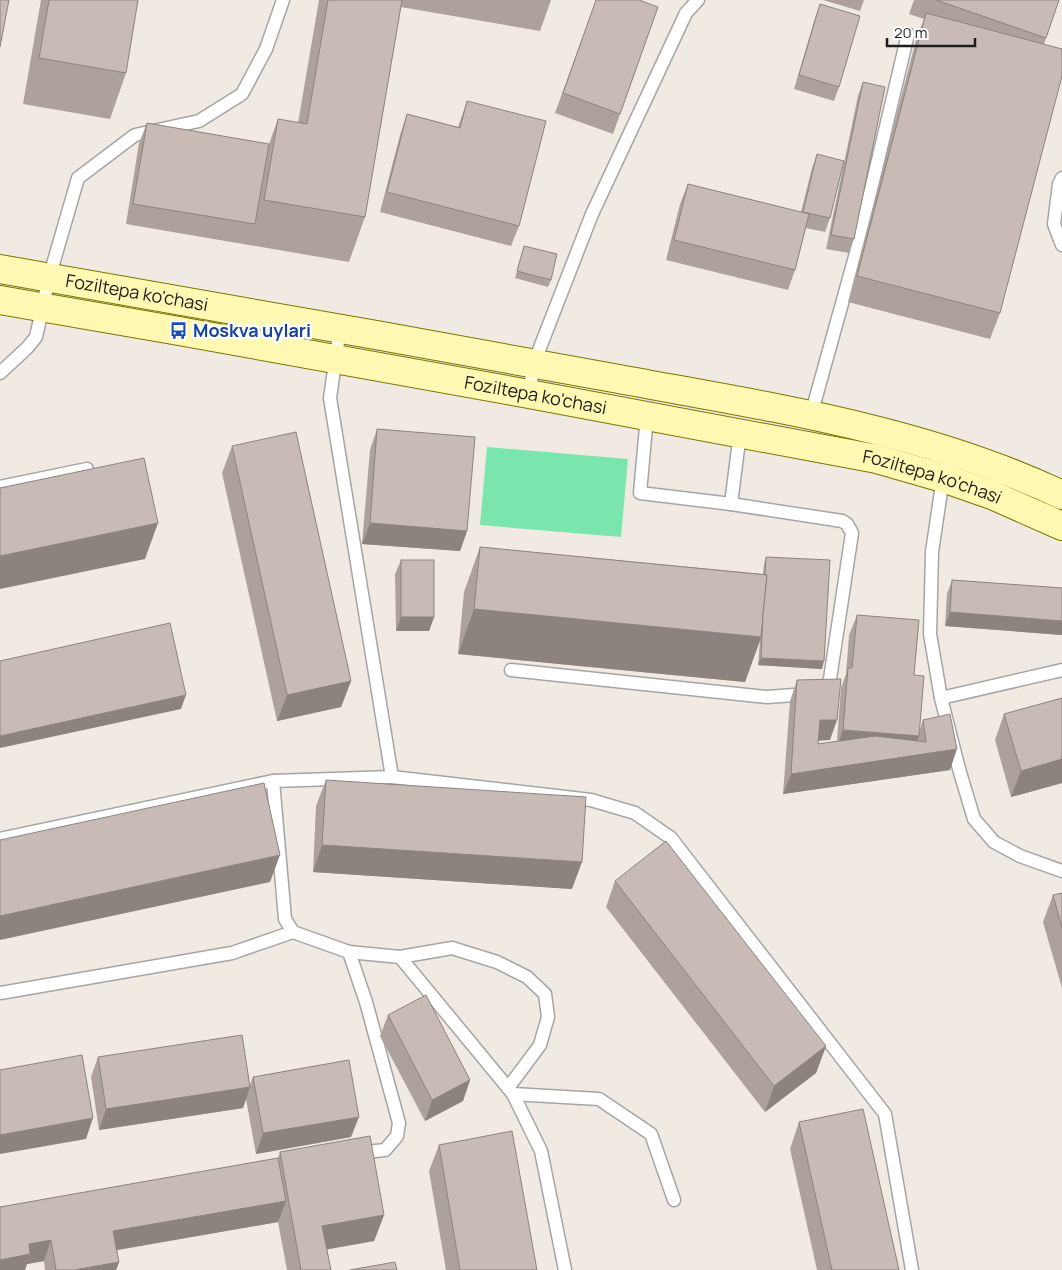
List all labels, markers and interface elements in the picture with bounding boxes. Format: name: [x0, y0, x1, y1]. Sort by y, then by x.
scale bar: [887, 15, 974, 47]
text: 20 m: [894, 22, 927, 43]
street label: Foziltepa ko'chasi: [64, 268, 210, 316]
place label: Moskva uylari: [193, 318, 311, 342]
bus stop icon: Moskva uylari: [169, 321, 189, 341]
street label: Foziltepa ko'chasi: [463, 370, 609, 419]
street label: Foziltepa ko'chasi: [861, 444, 1006, 509]

